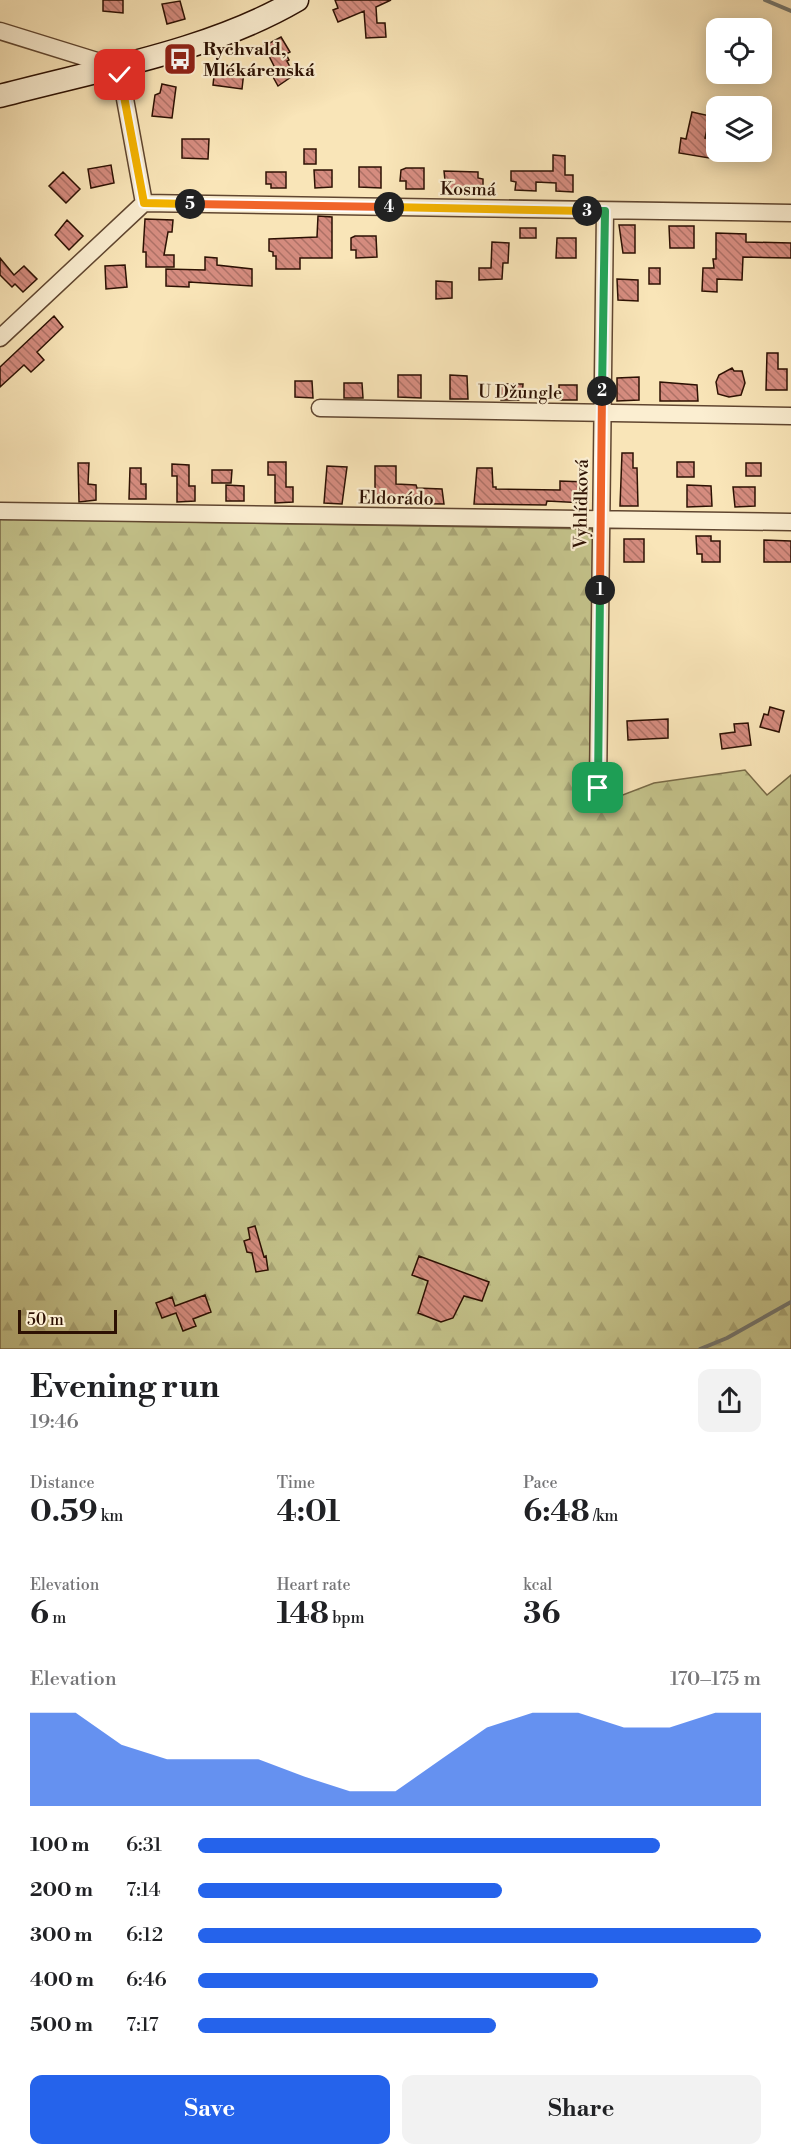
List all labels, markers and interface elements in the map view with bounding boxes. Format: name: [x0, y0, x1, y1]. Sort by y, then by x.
map controls: [706, 18, 772, 162]
button: locate: [706, 18, 772, 84]
place label: Rychvald, Mlékárenská: [203, 38, 315, 82]
bus stop icon: Rychvald, Mlékárenská: [162, 41, 198, 77]
pin: [94, 49, 145, 100]
icon: check: [103, 58, 136, 91]
button: layers: [706, 96, 772, 162]
street label: Kosmá: [440, 178, 497, 202]
pin: 5: [175, 189, 205, 219]
pin: 4: [374, 192, 404, 222]
text: 5: [185, 194, 195, 214]
pin: 3: [572, 196, 602, 226]
text: 4: [384, 197, 394, 217]
text: 3: [582, 201, 592, 221]
pin: 2: [587, 376, 617, 406]
street label: U Džungle: [478, 380, 562, 405]
text: 2: [597, 381, 607, 401]
street label: Vyhlídková: [569, 458, 594, 550]
street label: Eldorádo: [358, 486, 434, 511]
pin: 1: [585, 575, 615, 605]
text: 1: [596, 580, 604, 600]
pin: [572, 762, 623, 813]
icon: arrive: [581, 771, 614, 804]
scale bar: [18, 1307, 117, 1334]
text: 50 m: [27, 1310, 64, 1330]
text: Evening run: [30, 1367, 219, 1408]
button: share: [698, 1369, 761, 1432]
text: 19:46: [30, 1410, 79, 1435]
text: Distance: [30, 1473, 95, 1493]
text: Time: [277, 1473, 315, 1493]
text: Pace: [523, 1473, 558, 1493]
text: 0.59: [30, 1493, 98, 1531]
text: 4:01: [277, 1493, 340, 1531]
text: 6:48: [523, 1493, 590, 1531]
text: km: [98, 1506, 123, 1526]
text: /km: [590, 1506, 618, 1526]
text: Elevation: [30, 1575, 99, 1595]
text: Heart rate: [277, 1575, 351, 1595]
text: kcal: [523, 1575, 552, 1595]
text: 6: [30, 1595, 49, 1633]
text: 148: [277, 1595, 329, 1633]
text: 36: [523, 1595, 560, 1633]
text: m: [49, 1608, 66, 1628]
text: bpm: [329, 1608, 365, 1628]
text: Elevation: [30, 1667, 117, 1692]
text: 170–175 m: [670, 1667, 761, 1692]
text: 100 m: [30, 1833, 89, 1858]
text: 6:31: [126, 1833, 162, 1858]
text: 200 m: [30, 1878, 93, 1903]
text: 7:14: [126, 1878, 161, 1903]
text: 300 m: [30, 1923, 93, 1948]
text: 6:12: [126, 1923, 163, 1948]
text: 400 m: [30, 1968, 94, 1993]
text: 6:46: [126, 1968, 167, 1993]
text: 500 m: [30, 2013, 93, 2038]
text: 7:17: [126, 2013, 159, 2038]
button: Save: [30, 2075, 390, 2144]
button: Share: [402, 2075, 761, 2144]

